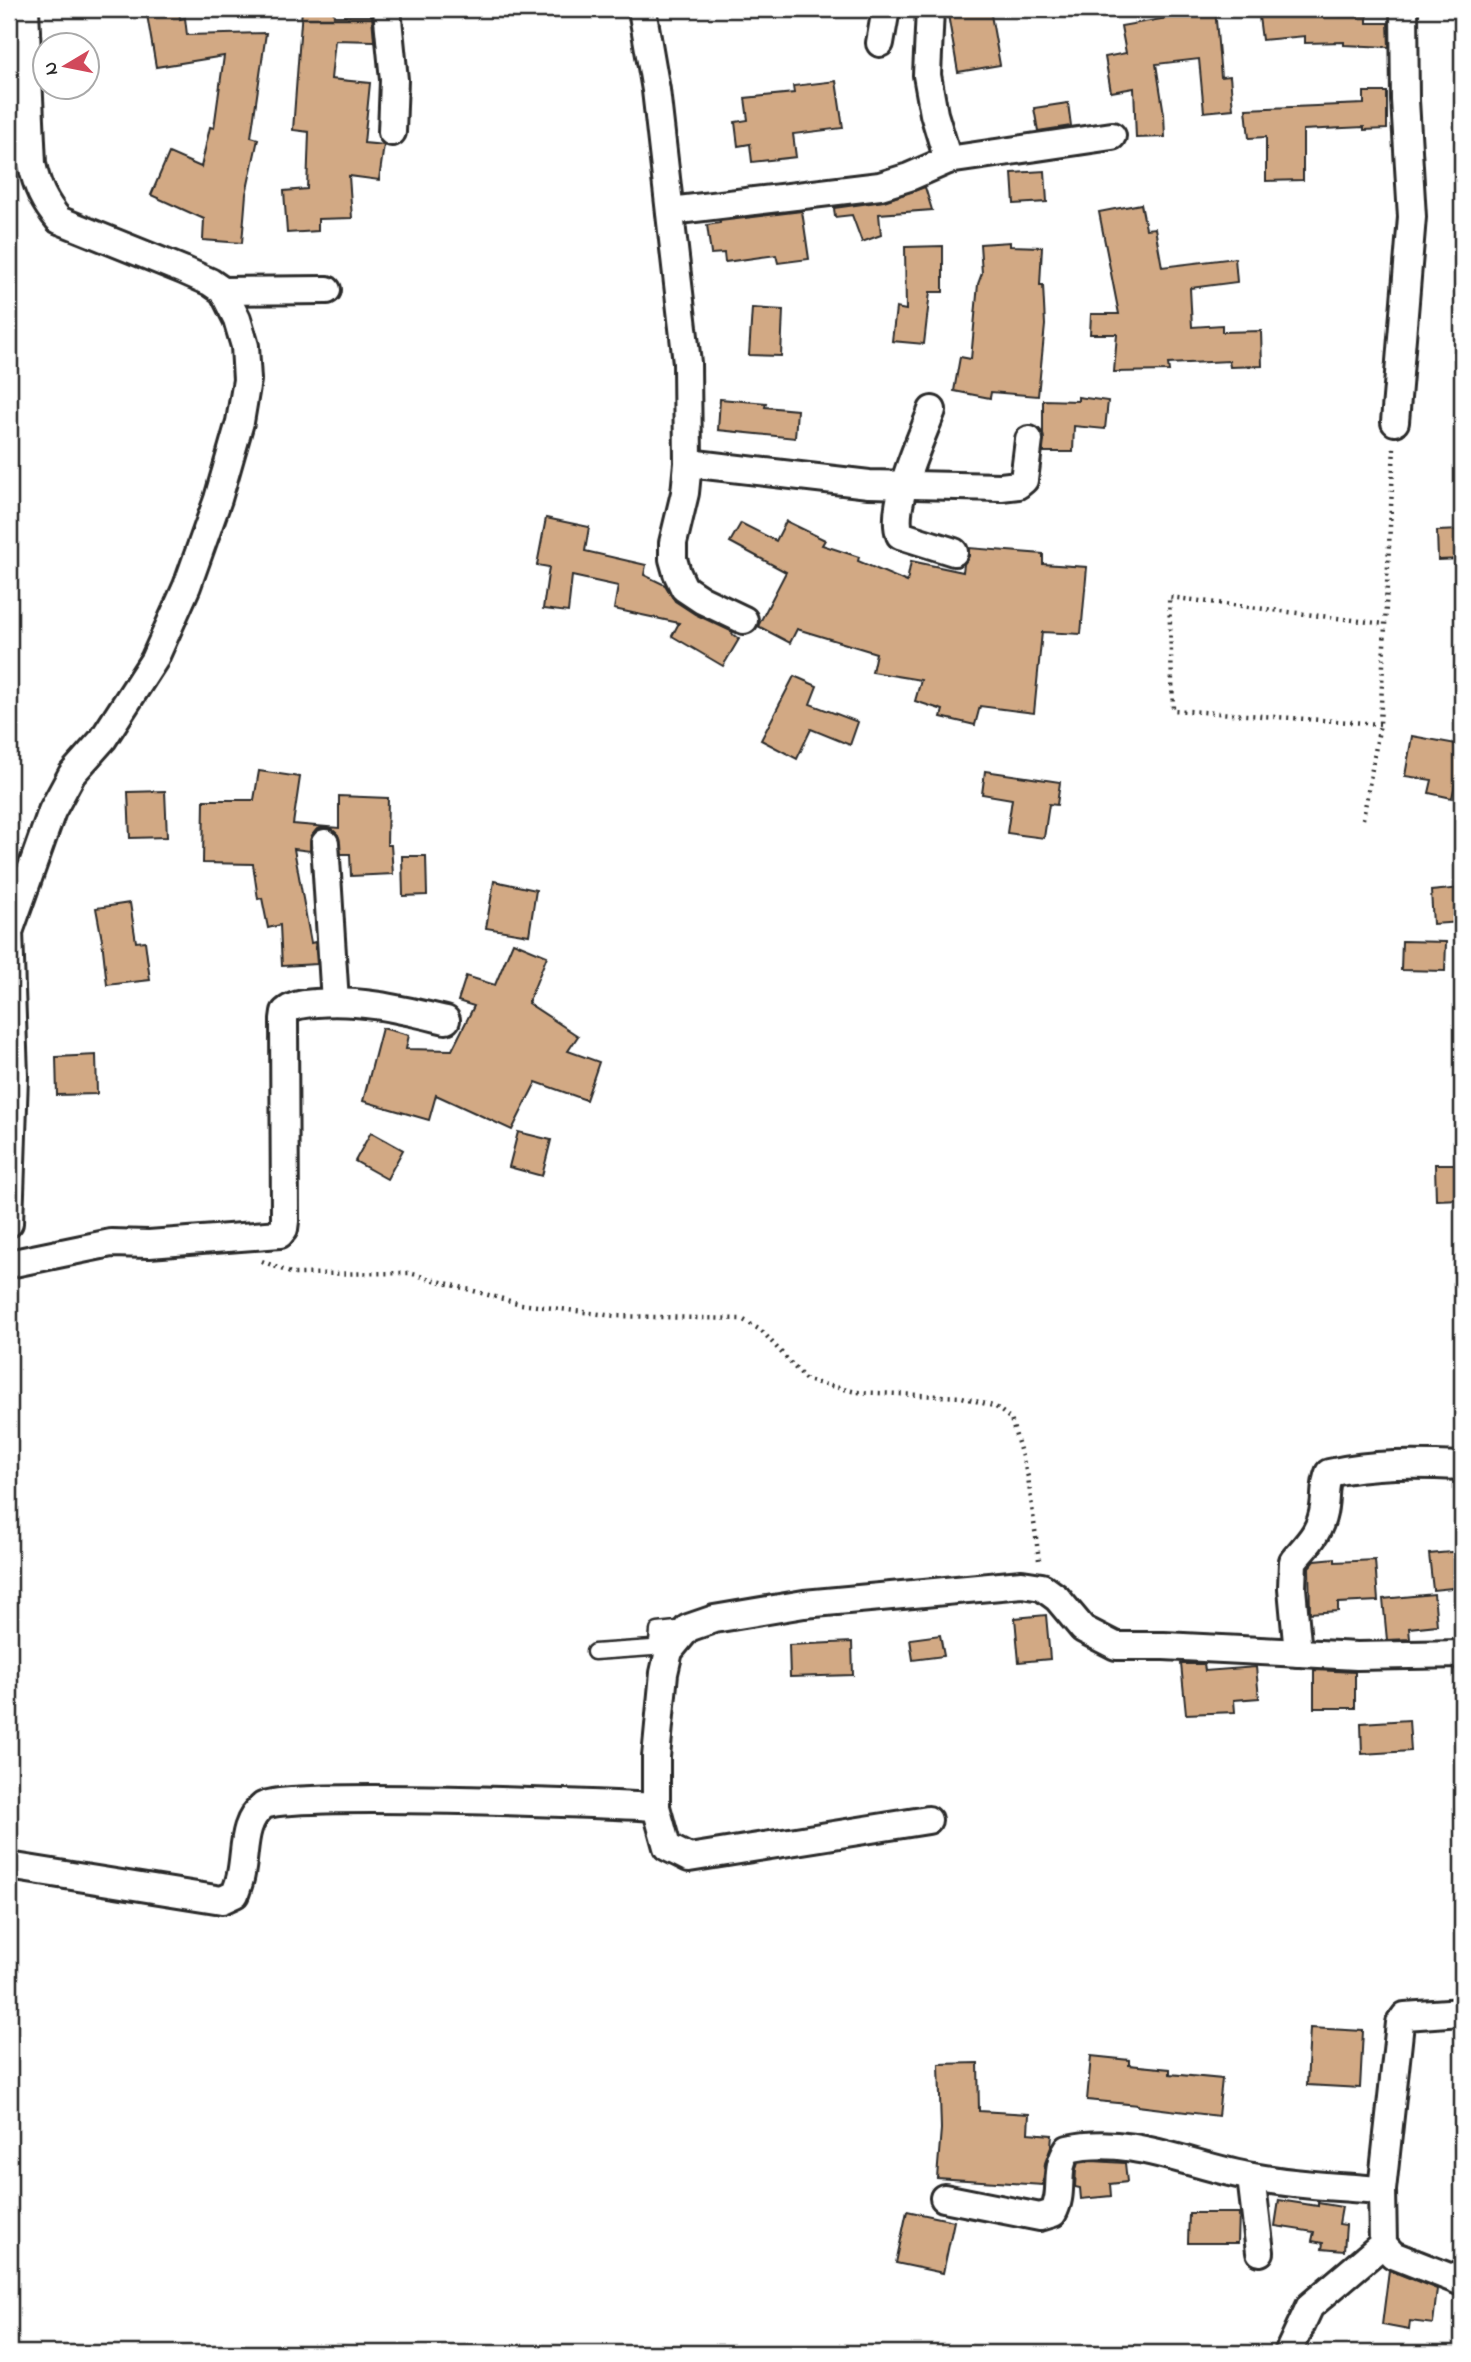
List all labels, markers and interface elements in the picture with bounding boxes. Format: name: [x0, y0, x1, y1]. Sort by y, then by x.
north arrow: [32, 32, 102, 102]
text: N: [37, 60, 66, 77]

